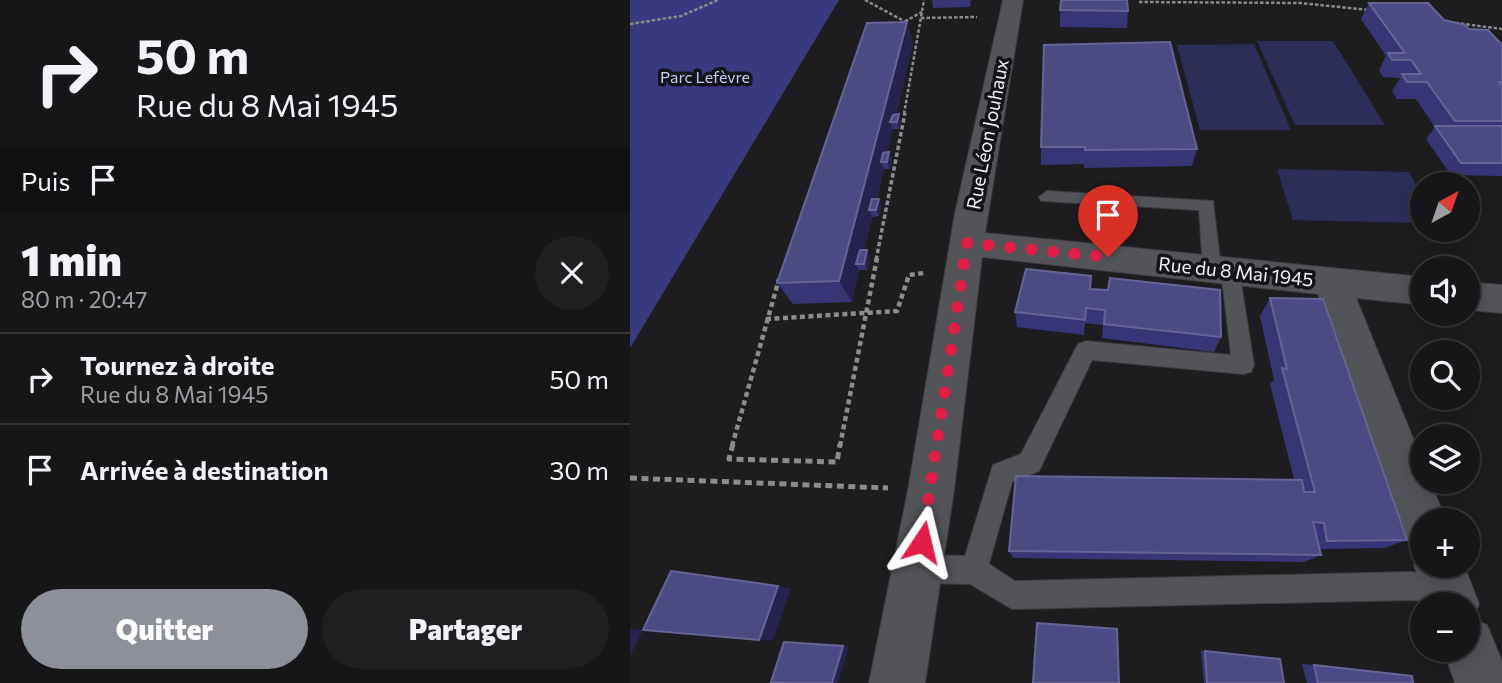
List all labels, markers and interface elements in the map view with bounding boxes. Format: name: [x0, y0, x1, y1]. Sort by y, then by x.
text: 50 m: [136, 24, 249, 84]
icon: right: [21, 28, 112, 119]
street label: Rue Léon Jouhaux: [961, 57, 1013, 211]
park label: Parc Lefèvre: [660, 67, 750, 86]
text: Rue du 8 Mai 1945: [136, 84, 398, 124]
icon: arrive: [84, 161, 122, 199]
text: Puis: [21, 165, 70, 196]
north arrow: [1410, 172, 1480, 242]
map controls: [1410, 172, 1480, 662]
pin: [1078, 185, 1138, 257]
icon: arrive: [1089, 196, 1127, 234]
text: 1 min: [21, 233, 122, 285]
button: close: [535, 236, 609, 310]
street label: Rue du 8 Mai 1945: [1157, 251, 1315, 291]
button: sound: [1410, 256, 1480, 326]
text: 80 m · 20:47: [21, 285, 147, 313]
button: search: [1410, 340, 1480, 410]
text: Tournez à droite: [80, 349, 275, 380]
icon: right: [21, 360, 59, 398]
text: 50 m: [549, 363, 609, 394]
text: Rue du 8 Mai 1945: [80, 380, 269, 408]
button: layers: [1410, 424, 1480, 494]
icon: arrive: [21, 451, 59, 489]
text: Arrivée à destination: [80, 454, 328, 485]
text: 30 m: [550, 454, 609, 485]
position arrow: [885, 505, 959, 579]
button: +: [1410, 508, 1480, 578]
button: Quitter: [21, 589, 308, 669]
button: Partager: [322, 589, 609, 669]
button: −: [1410, 592, 1480, 662]

